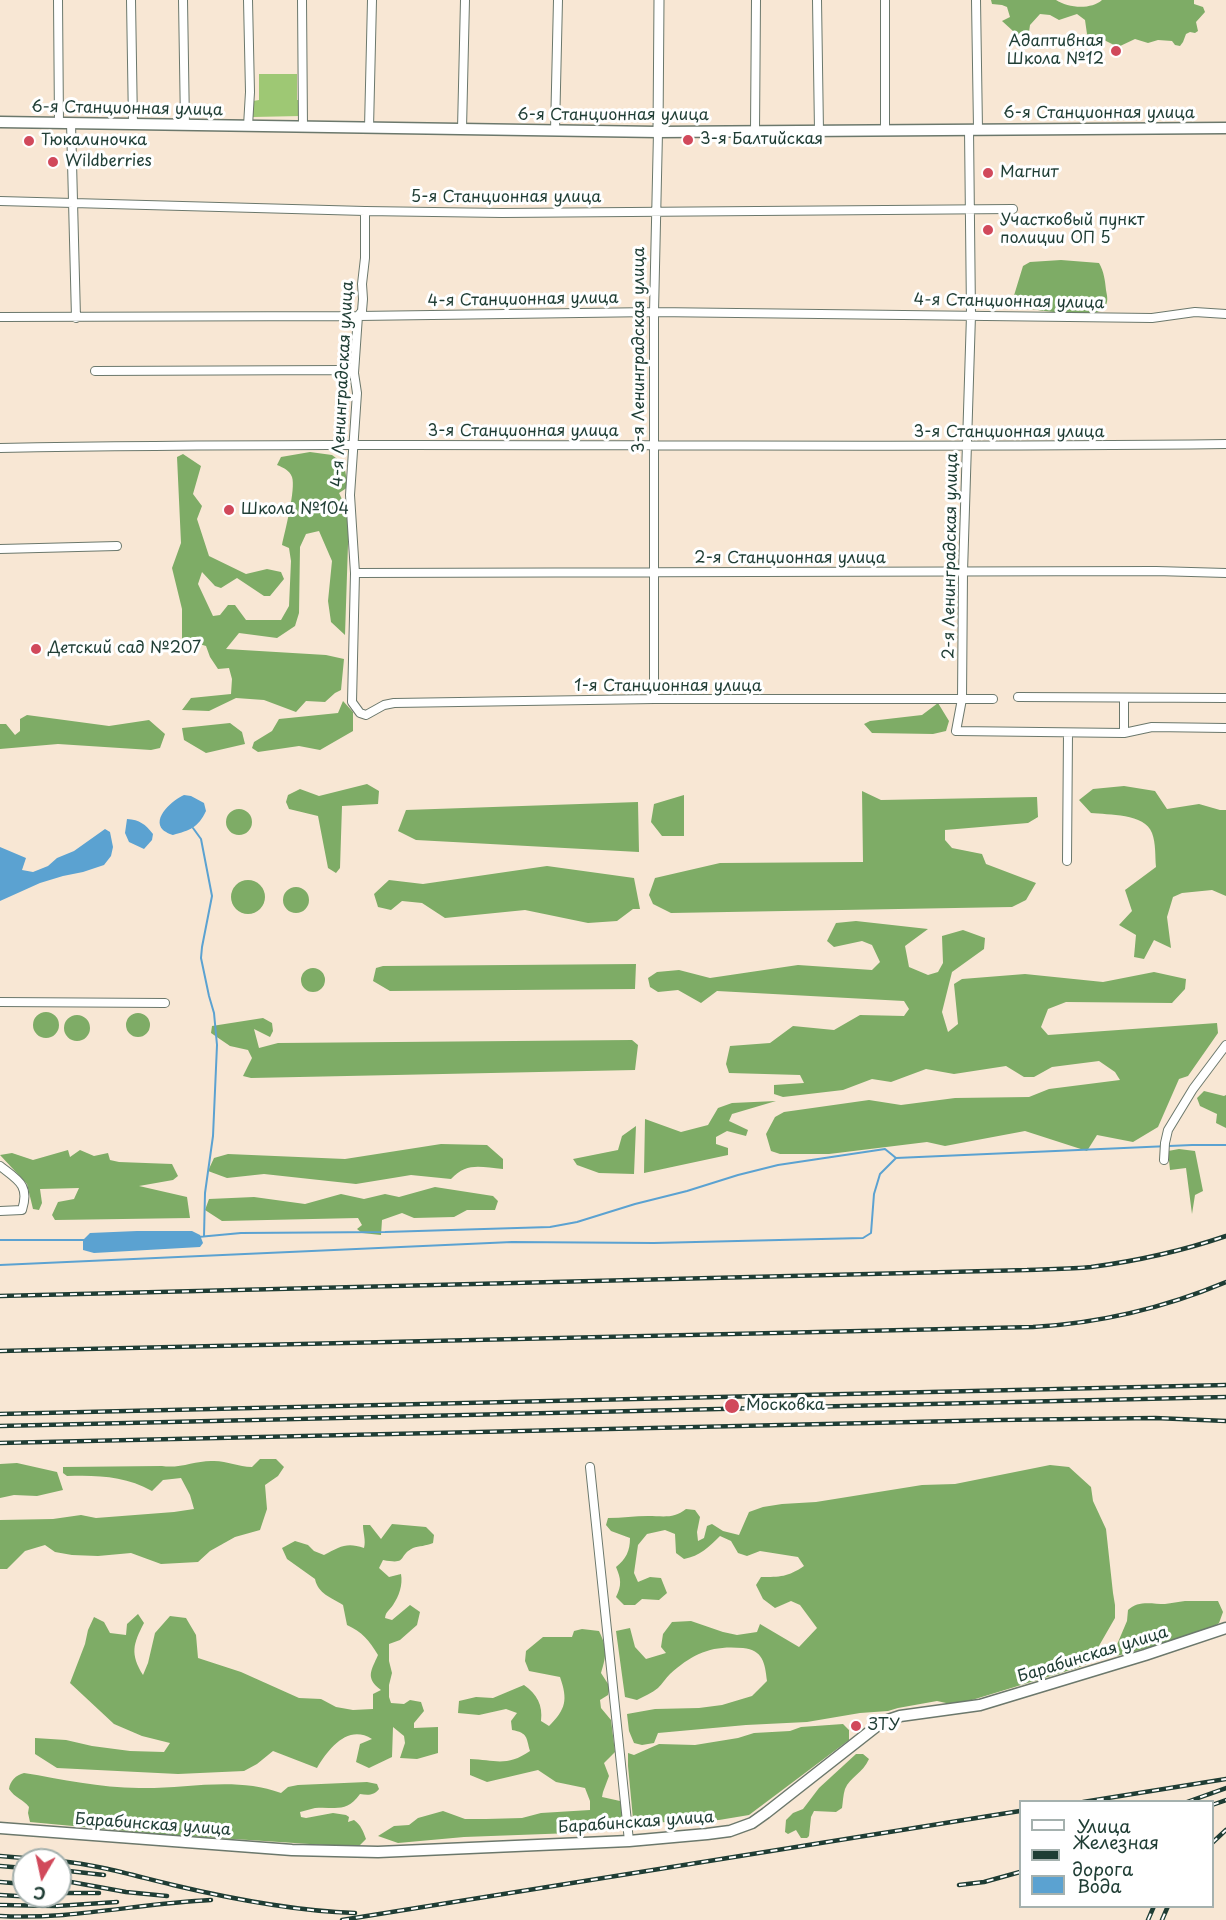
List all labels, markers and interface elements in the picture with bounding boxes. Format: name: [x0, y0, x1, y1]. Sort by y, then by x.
place label: Адаптивная Школа №12: [1007, 32, 1104, 70]
marker: Адаптивная Школа №12: [1109, 44, 1123, 58]
street label: 6-я Станционная улица: [31, 98, 223, 120]
street label: 6-я Станционная улица: [1003, 104, 1195, 124]
street label: 6-я Станционная улица: [517, 106, 709, 126]
place label: 3-я Балтийская: [700, 130, 823, 150]
place label: Тюкалиночка: [41, 131, 147, 151]
marker: 3-я Балтийская: [681, 133, 695, 147]
marker: Тюкалиночка: [22, 134, 36, 148]
place label: Wildberries: [65, 152, 152, 172]
marker: Wildberries: [46, 155, 60, 169]
place label: Магнит: [1000, 163, 1059, 183]
marker: Магнит: [981, 166, 995, 180]
street label: 5-я Станционная улица: [411, 188, 601, 208]
place label: Участковый пункт полиции ОП 5: [1000, 211, 1145, 249]
marker: Участковый пункт полиции ОП 5: [981, 223, 995, 237]
street label: 3-я Ленинградская улица: [630, 247, 650, 453]
street label: 4-я Ленинградская улица: [328, 281, 358, 487]
street label: 4-я Станционная улица: [427, 289, 619, 311]
street label: 4-я Станционная улица: [913, 291, 1105, 313]
street label: 3-я Станционная улица: [428, 422, 618, 442]
street label: 3-я Станционная улица: [914, 423, 1104, 443]
street label: 2-я Ленинградская улица: [940, 452, 962, 660]
place label: Школа №104: [241, 500, 349, 520]
marker: Школа №104: [222, 503, 236, 517]
street label: 2-я Станционная улица: [694, 549, 886, 569]
place label: Детский сад №207: [48, 639, 201, 659]
marker: Детский сад №207: [29, 642, 43, 656]
street label: 1-я Станционная улица: [574, 677, 762, 697]
place label: Московка: [746, 1396, 825, 1416]
marker: Московка: [723, 1397, 741, 1415]
street label: Барабинская улица: [1015, 1623, 1171, 1687]
place label: ЗТУ: [868, 1716, 900, 1736]
marker: ЗТУ: [849, 1719, 863, 1733]
legend: [1019, 1800, 1214, 1908]
street label: Барабинская улица: [557, 1808, 715, 1838]
street label: Барабинская улица: [74, 1810, 232, 1840]
text: Улица: [1077, 1812, 1131, 1839]
text: Железная дорога: [1072, 1828, 1159, 1882]
north arrow: [12, 1848, 72, 1908]
text: Вода: [1077, 1872, 1122, 1899]
text: С: [32, 1881, 47, 1907]

